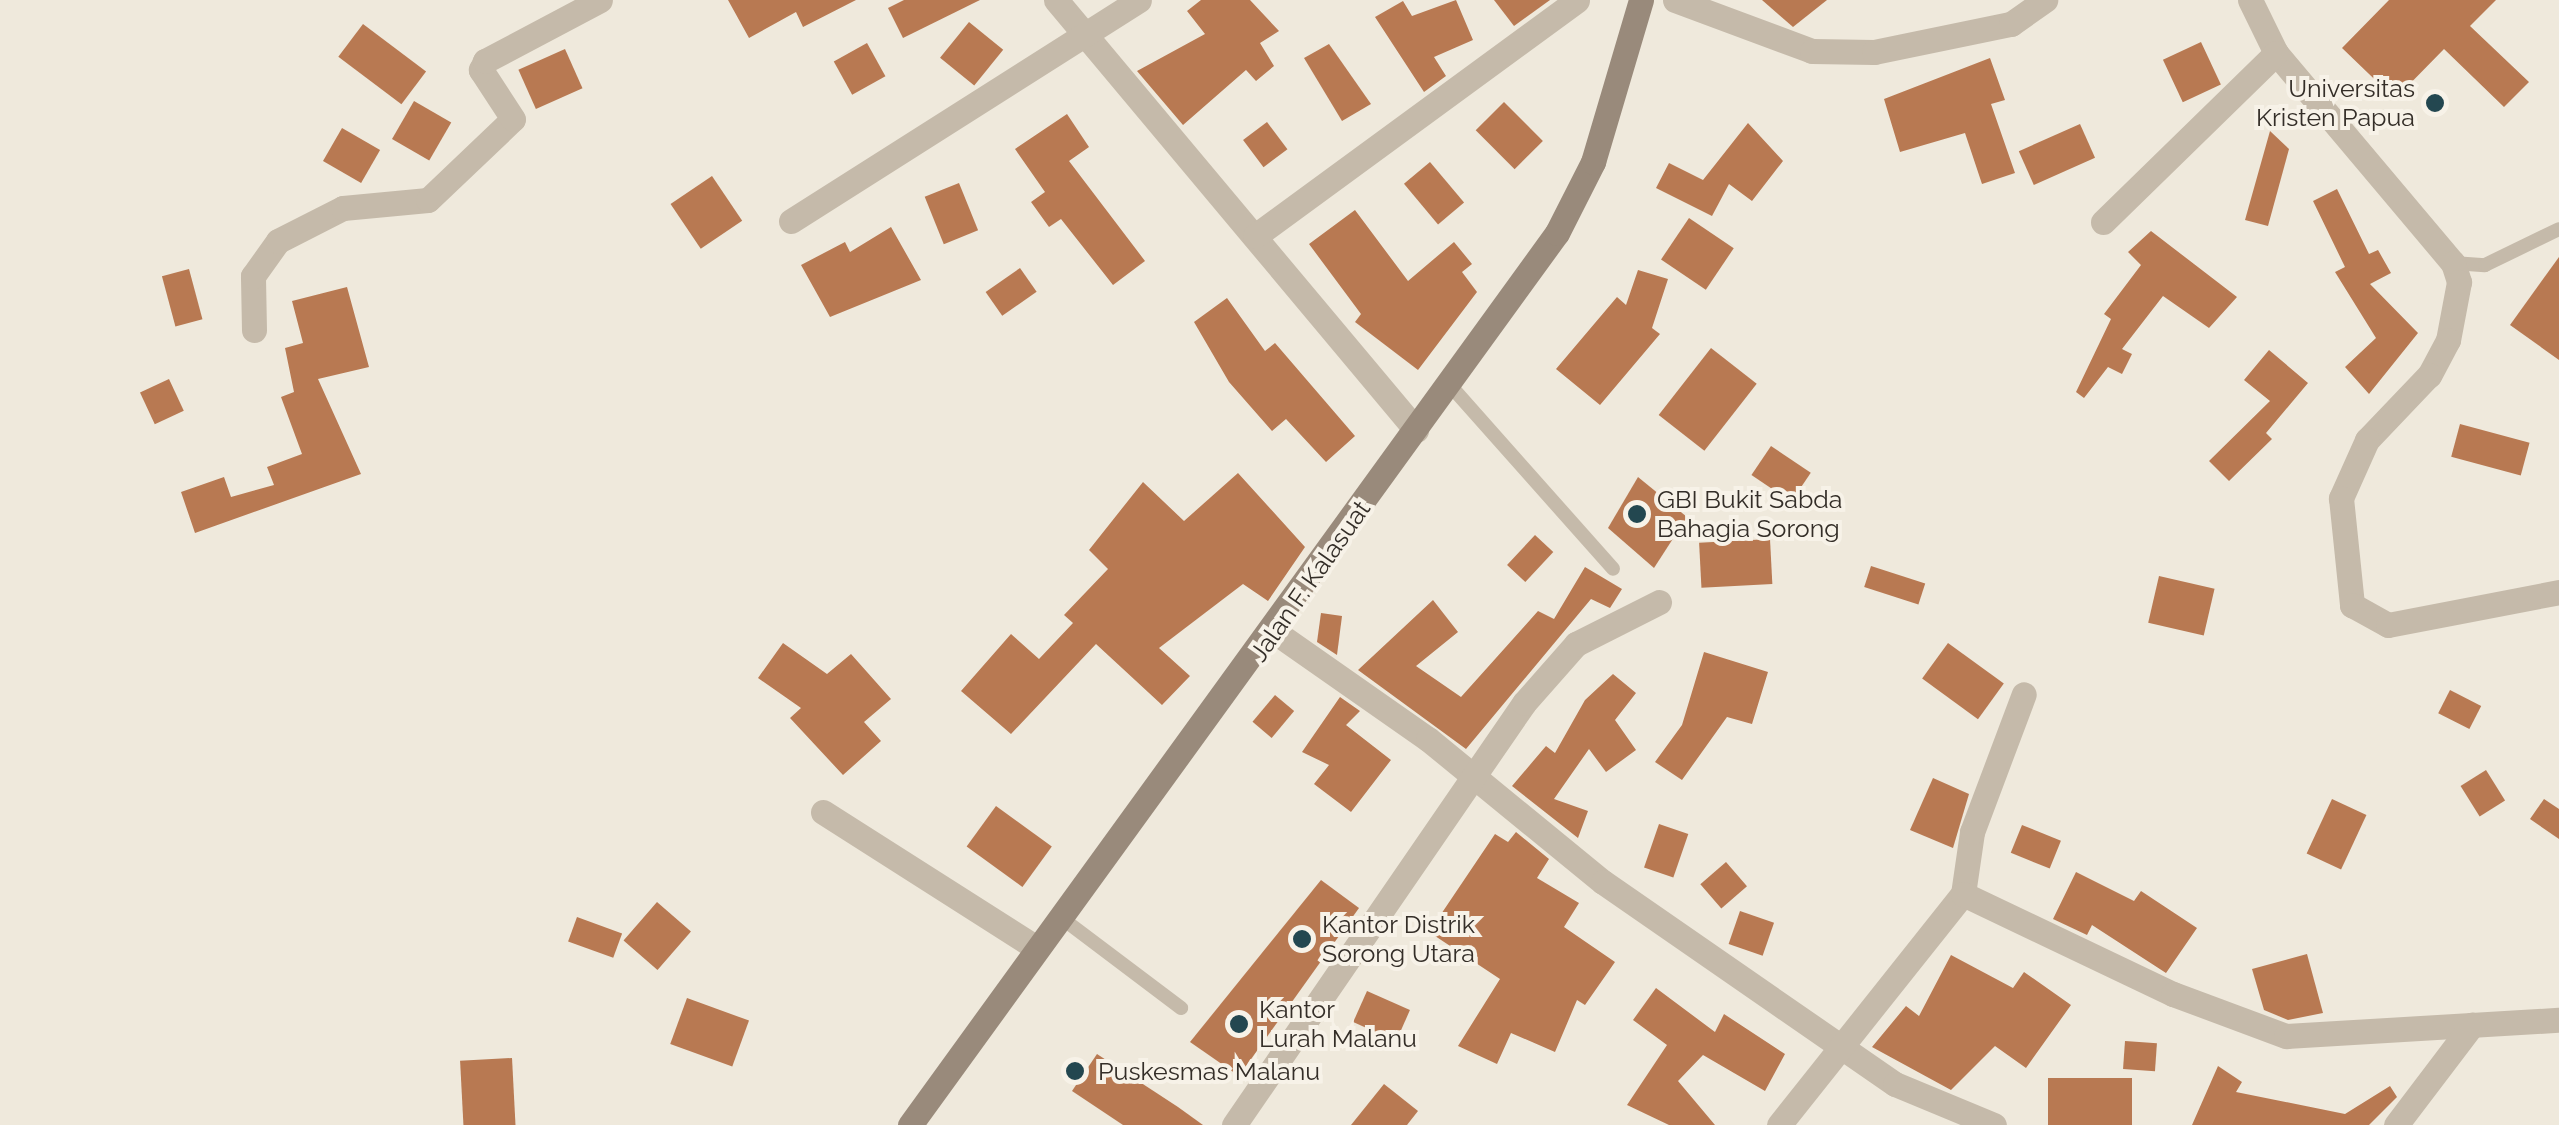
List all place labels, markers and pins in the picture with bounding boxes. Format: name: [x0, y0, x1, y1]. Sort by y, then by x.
place label: Universitas Kristen Papua: [2256, 74, 2415, 133]
marker: Universitas Kristen Papua: [2424, 92, 2446, 114]
place label: GBI Bukit Sabda Bahagia Sorong: [1657, 485, 1842, 544]
marker: GBI Bukit Sabda Bahagia Sorong: [1626, 503, 1648, 525]
place label: Kantor Distrik Sorong Utara: [1322, 910, 1476, 969]
marker: Kantor Distrik Sorong Utara: [1291, 928, 1313, 950]
place label: Kantor Lurah Malanu: [1259, 995, 1417, 1054]
marker: Kantor Lurah Malanu: [1228, 1013, 1250, 1035]
place label: Puskesmas Malanu: [1098, 1056, 1320, 1086]
marker: Puskesmas Malanu: [1062, 1058, 1088, 1084]

